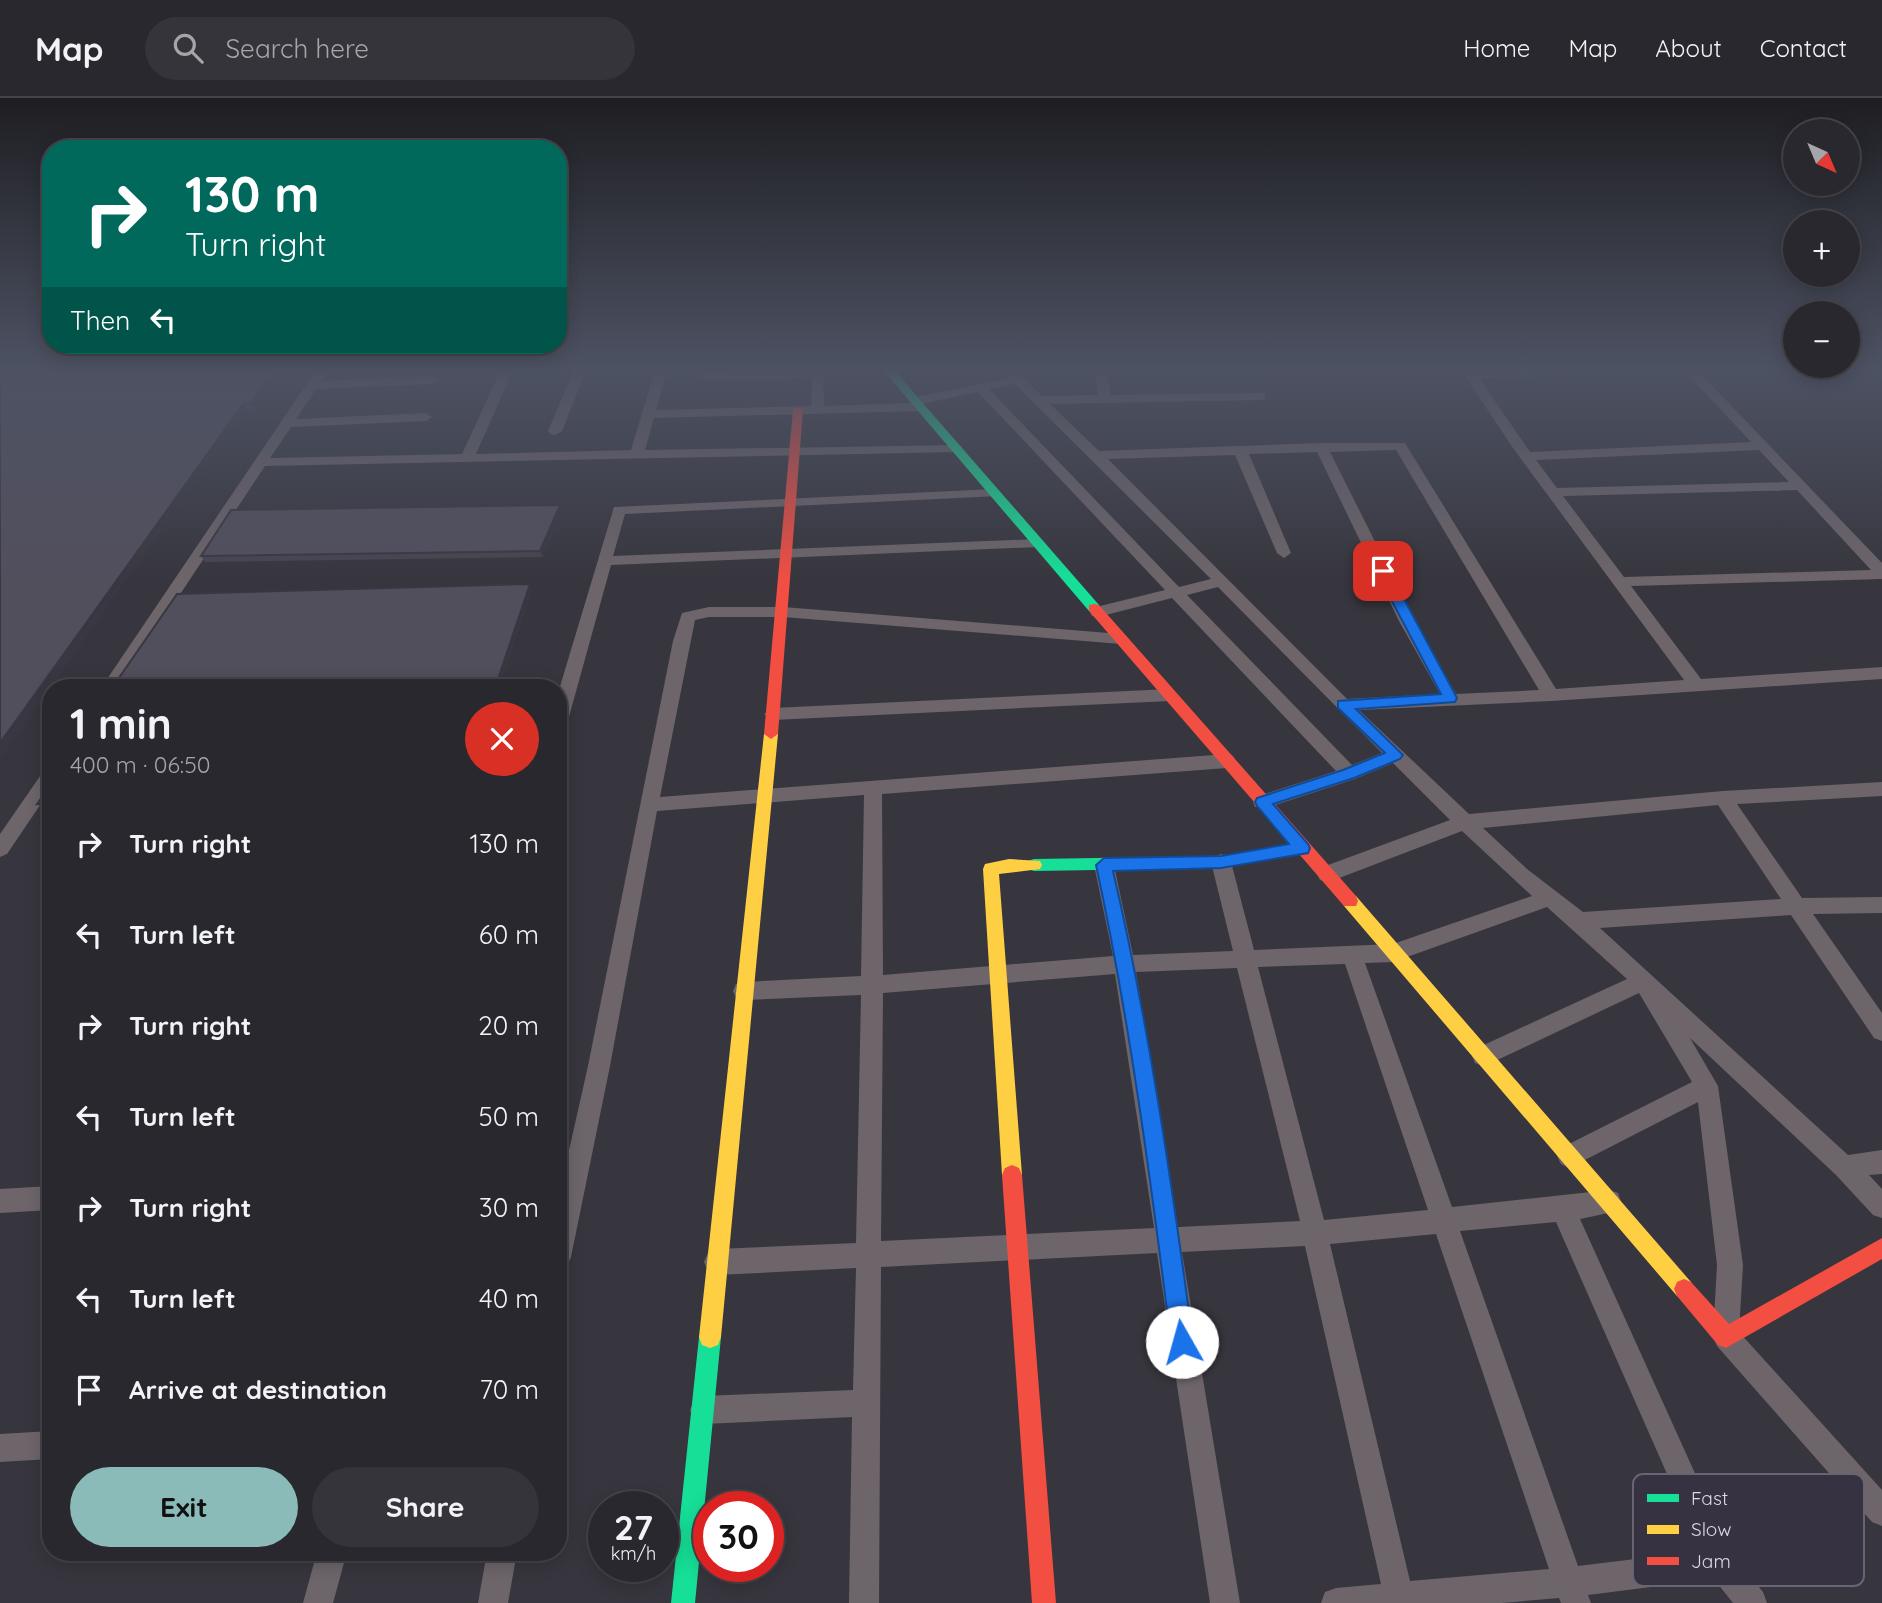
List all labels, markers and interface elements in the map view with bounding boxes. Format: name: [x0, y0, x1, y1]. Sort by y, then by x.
search box: [145, 17, 635, 80]
text: Map: [35, 28, 103, 69]
icon: search: [169, 29, 207, 67]
text: Search here: [225, 32, 369, 65]
text: Home: [1463, 33, 1530, 63]
text: Map: [1568, 33, 1617, 63]
text: About: [1655, 33, 1722, 63]
text: Contact: [1760, 33, 1847, 63]
north arrow: [1783, 119, 1860, 196]
map controls: [1783, 119, 1860, 378]
text: 130 m: [185, 163, 319, 224]
icon: right: [70, 168, 161, 259]
button: +: [1783, 210, 1860, 287]
text: Turn right: [185, 224, 326, 264]
icon: left: [144, 301, 182, 339]
button: −: [1783, 301, 1860, 378]
text: Then: [70, 304, 130, 337]
pin: [1353, 541, 1413, 601]
icon: arrive: [1364, 552, 1402, 590]
text: 1 min: [70, 697, 172, 750]
button: close: [465, 702, 539, 776]
text: 400 m · 06:50: [70, 750, 210, 779]
icon: right: [70, 825, 108, 863]
text: Turn right: [129, 827, 251, 860]
text: 130 m: [469, 827, 539, 860]
icon: left: [70, 916, 108, 954]
text: Turn left: [129, 918, 236, 951]
text: 60 m: [479, 918, 539, 951]
icon: right: [70, 1007, 108, 1045]
text: Turn right: [129, 1009, 251, 1042]
text: 20 m: [478, 1009, 539, 1042]
icon: left: [70, 1098, 108, 1136]
text: Turn left: [129, 1100, 236, 1133]
text: 50 m: [479, 1100, 539, 1133]
icon: right: [70, 1189, 108, 1227]
text: Turn right: [129, 1191, 251, 1224]
text: 30 m: [479, 1191, 539, 1224]
icon: left: [70, 1280, 108, 1318]
text: Turn left: [129, 1282, 236, 1315]
text: 40 m: [479, 1282, 539, 1315]
position arrow: [1145, 1305, 1219, 1379]
icon: arrive: [70, 1371, 108, 1409]
text: Arrive at destination: [129, 1373, 387, 1406]
text: 70 m: [479, 1373, 539, 1406]
button: Exit: [70, 1467, 298, 1547]
button: Share: [312, 1467, 539, 1547]
legend: [1633, 1474, 1864, 1586]
text: Fast: [1691, 1486, 1728, 1510]
speed limit sign: 30: [693, 1491, 784, 1582]
text: 27: [614, 1505, 653, 1549]
text: Slow: [1691, 1517, 1732, 1541]
text: km/h: [611, 1542, 656, 1565]
text: Jam: [1691, 1549, 1731, 1573]

